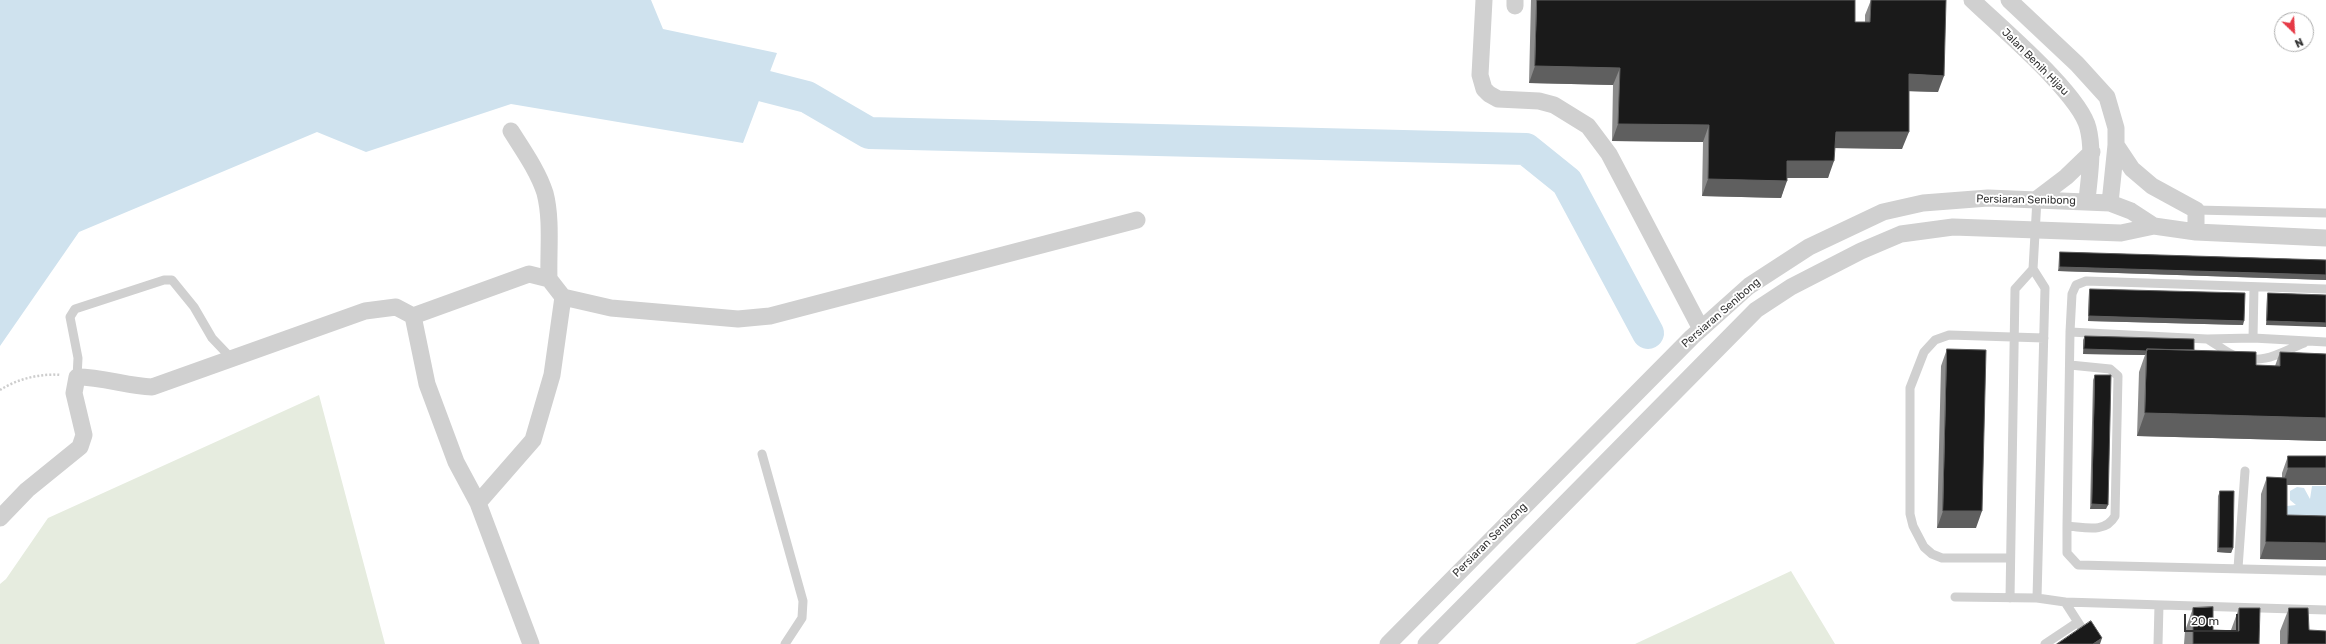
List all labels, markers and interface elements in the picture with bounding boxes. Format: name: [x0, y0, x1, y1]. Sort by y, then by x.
north arrow: [2274, 12, 2314, 52]
street label: Jalan Benih Hijau: [1999, 26, 2071, 98]
text: N: [2293, 35, 2305, 50]
street label: Persiaran Senibong: [1976, 193, 2076, 207]
street label: Persiaran Senibong: [1679, 275, 1763, 351]
street label: Persiaran Senibong: [1450, 500, 1530, 580]
scale bar: [2186, 606, 2240, 632]
text: 20 m: [2191, 614, 2219, 628]

